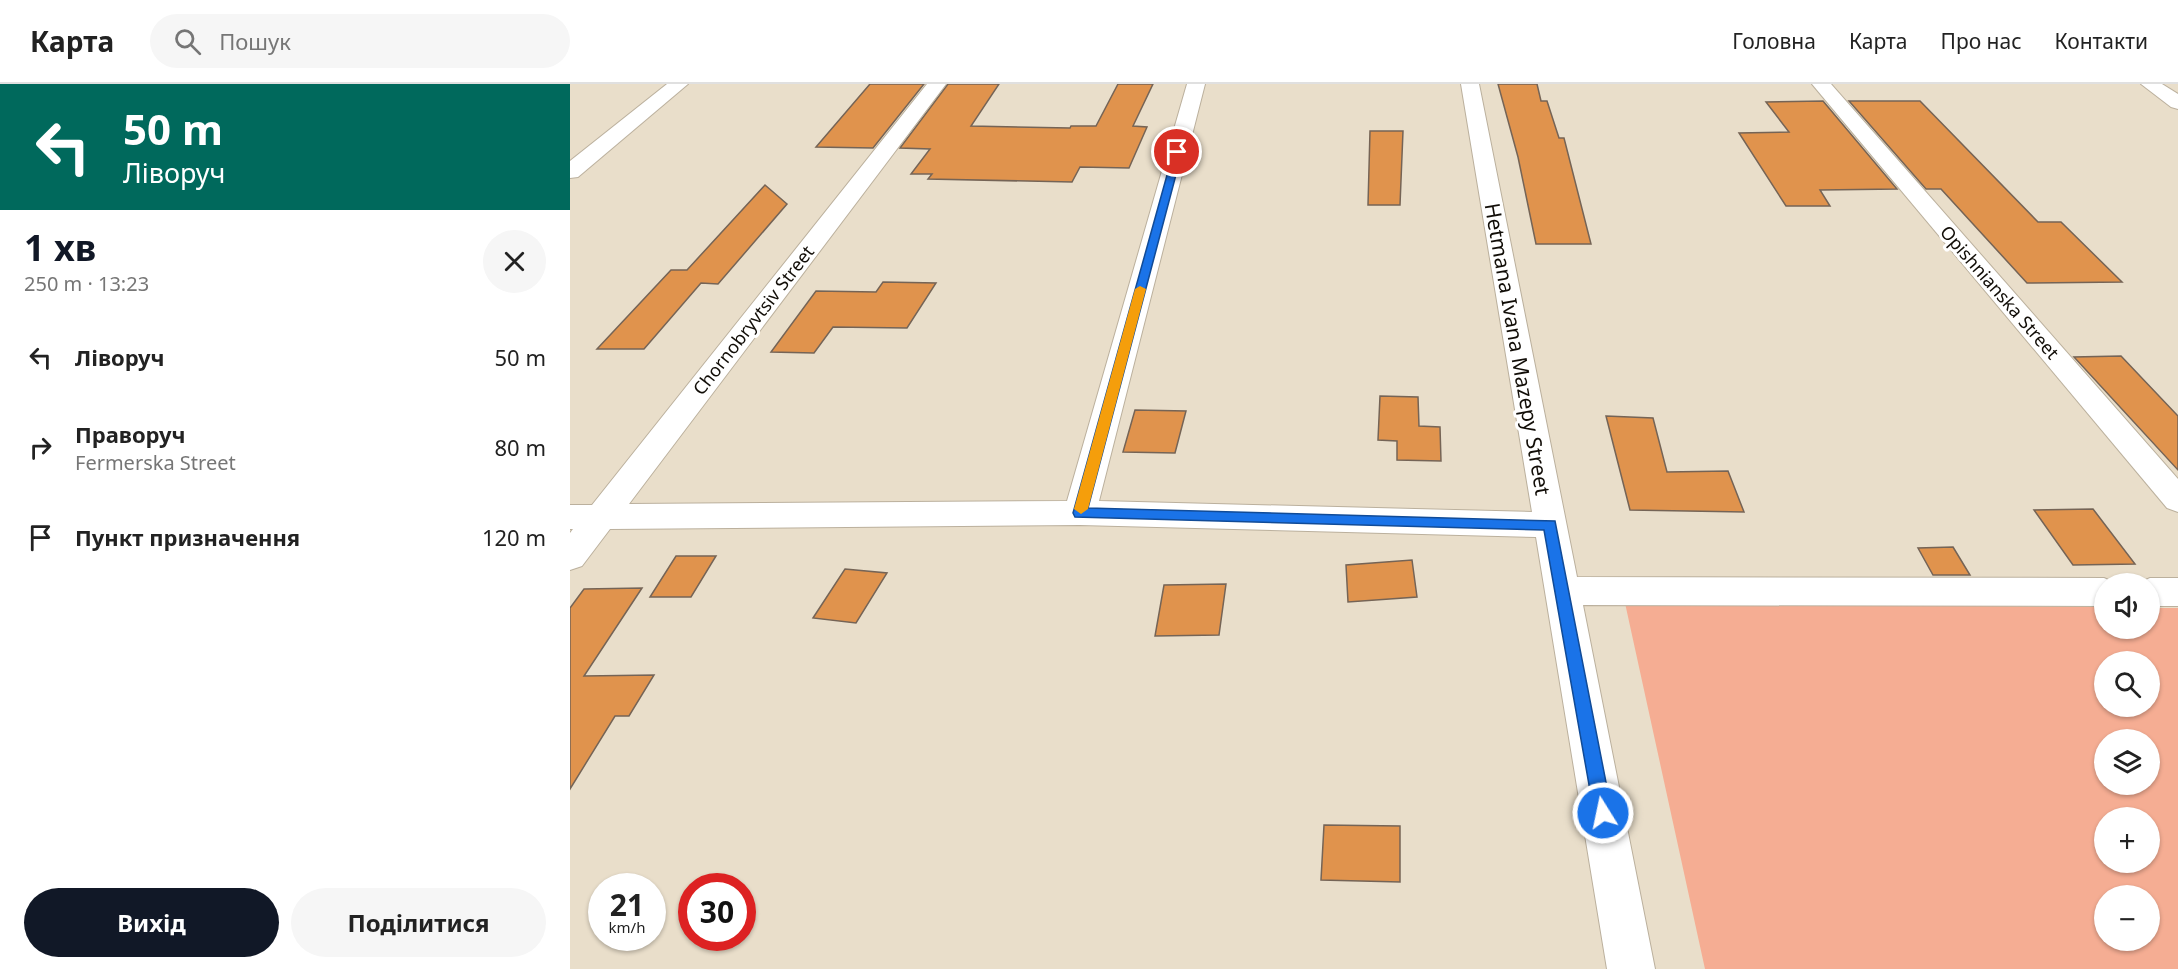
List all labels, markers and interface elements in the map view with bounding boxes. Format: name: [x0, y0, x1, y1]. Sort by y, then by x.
search box: [150, 14, 570, 68]
text: Карта: [30, 22, 114, 60]
icon: search: [171, 25, 204, 58]
text: Пошук: [219, 26, 291, 56]
text: Головна: [1732, 27, 1816, 55]
text: Карта: [1849, 27, 1907, 55]
text: Про нас: [1940, 27, 2022, 55]
text: Контакти: [2055, 27, 2148, 55]
text: 50 m: [123, 100, 223, 157]
icon: left: [24, 108, 102, 186]
pin: [1151, 126, 1202, 177]
icon: arrive: [1160, 135, 1193, 168]
text: Ліворуч: [123, 154, 225, 191]
street label: Hetmana Ivana Mazepy Street: [1478, 201, 1558, 498]
street label: Opishnianska Street: [1935, 220, 2065, 364]
text: 1 хв: [24, 223, 96, 272]
button: close: [483, 230, 546, 293]
street label: Chornobryvtsiv Street: [687, 240, 819, 400]
text: 250 m · 13:23: [24, 270, 149, 297]
icon: left: [24, 341, 57, 374]
text: Ліворуч: [75, 342, 165, 372]
text: 50 m: [495, 342, 546, 372]
text: Праворуч: [75, 419, 186, 449]
icon: right: [24, 431, 57, 464]
text: 80 m: [495, 432, 546, 462]
text: Fermerska Street: [75, 449, 236, 476]
icon: arrive: [24, 521, 57, 554]
text: Пункт призначення: [75, 522, 300, 552]
text: 120 m: [482, 522, 546, 552]
map controls: [2094, 573, 2160, 951]
button: sound: [2094, 573, 2160, 639]
button: search: [2094, 651, 2160, 717]
button: layers: [2094, 729, 2160, 795]
position arrow: [1571, 781, 1635, 845]
button: +: [2094, 807, 2160, 873]
speed limit sign: 30: [678, 873, 756, 951]
text: 21: [610, 884, 644, 925]
button: −: [2094, 885, 2160, 951]
button: Вихід: [24, 888, 279, 957]
button: Поділитися: [291, 888, 546, 957]
text: km/h: [609, 917, 645, 937]

